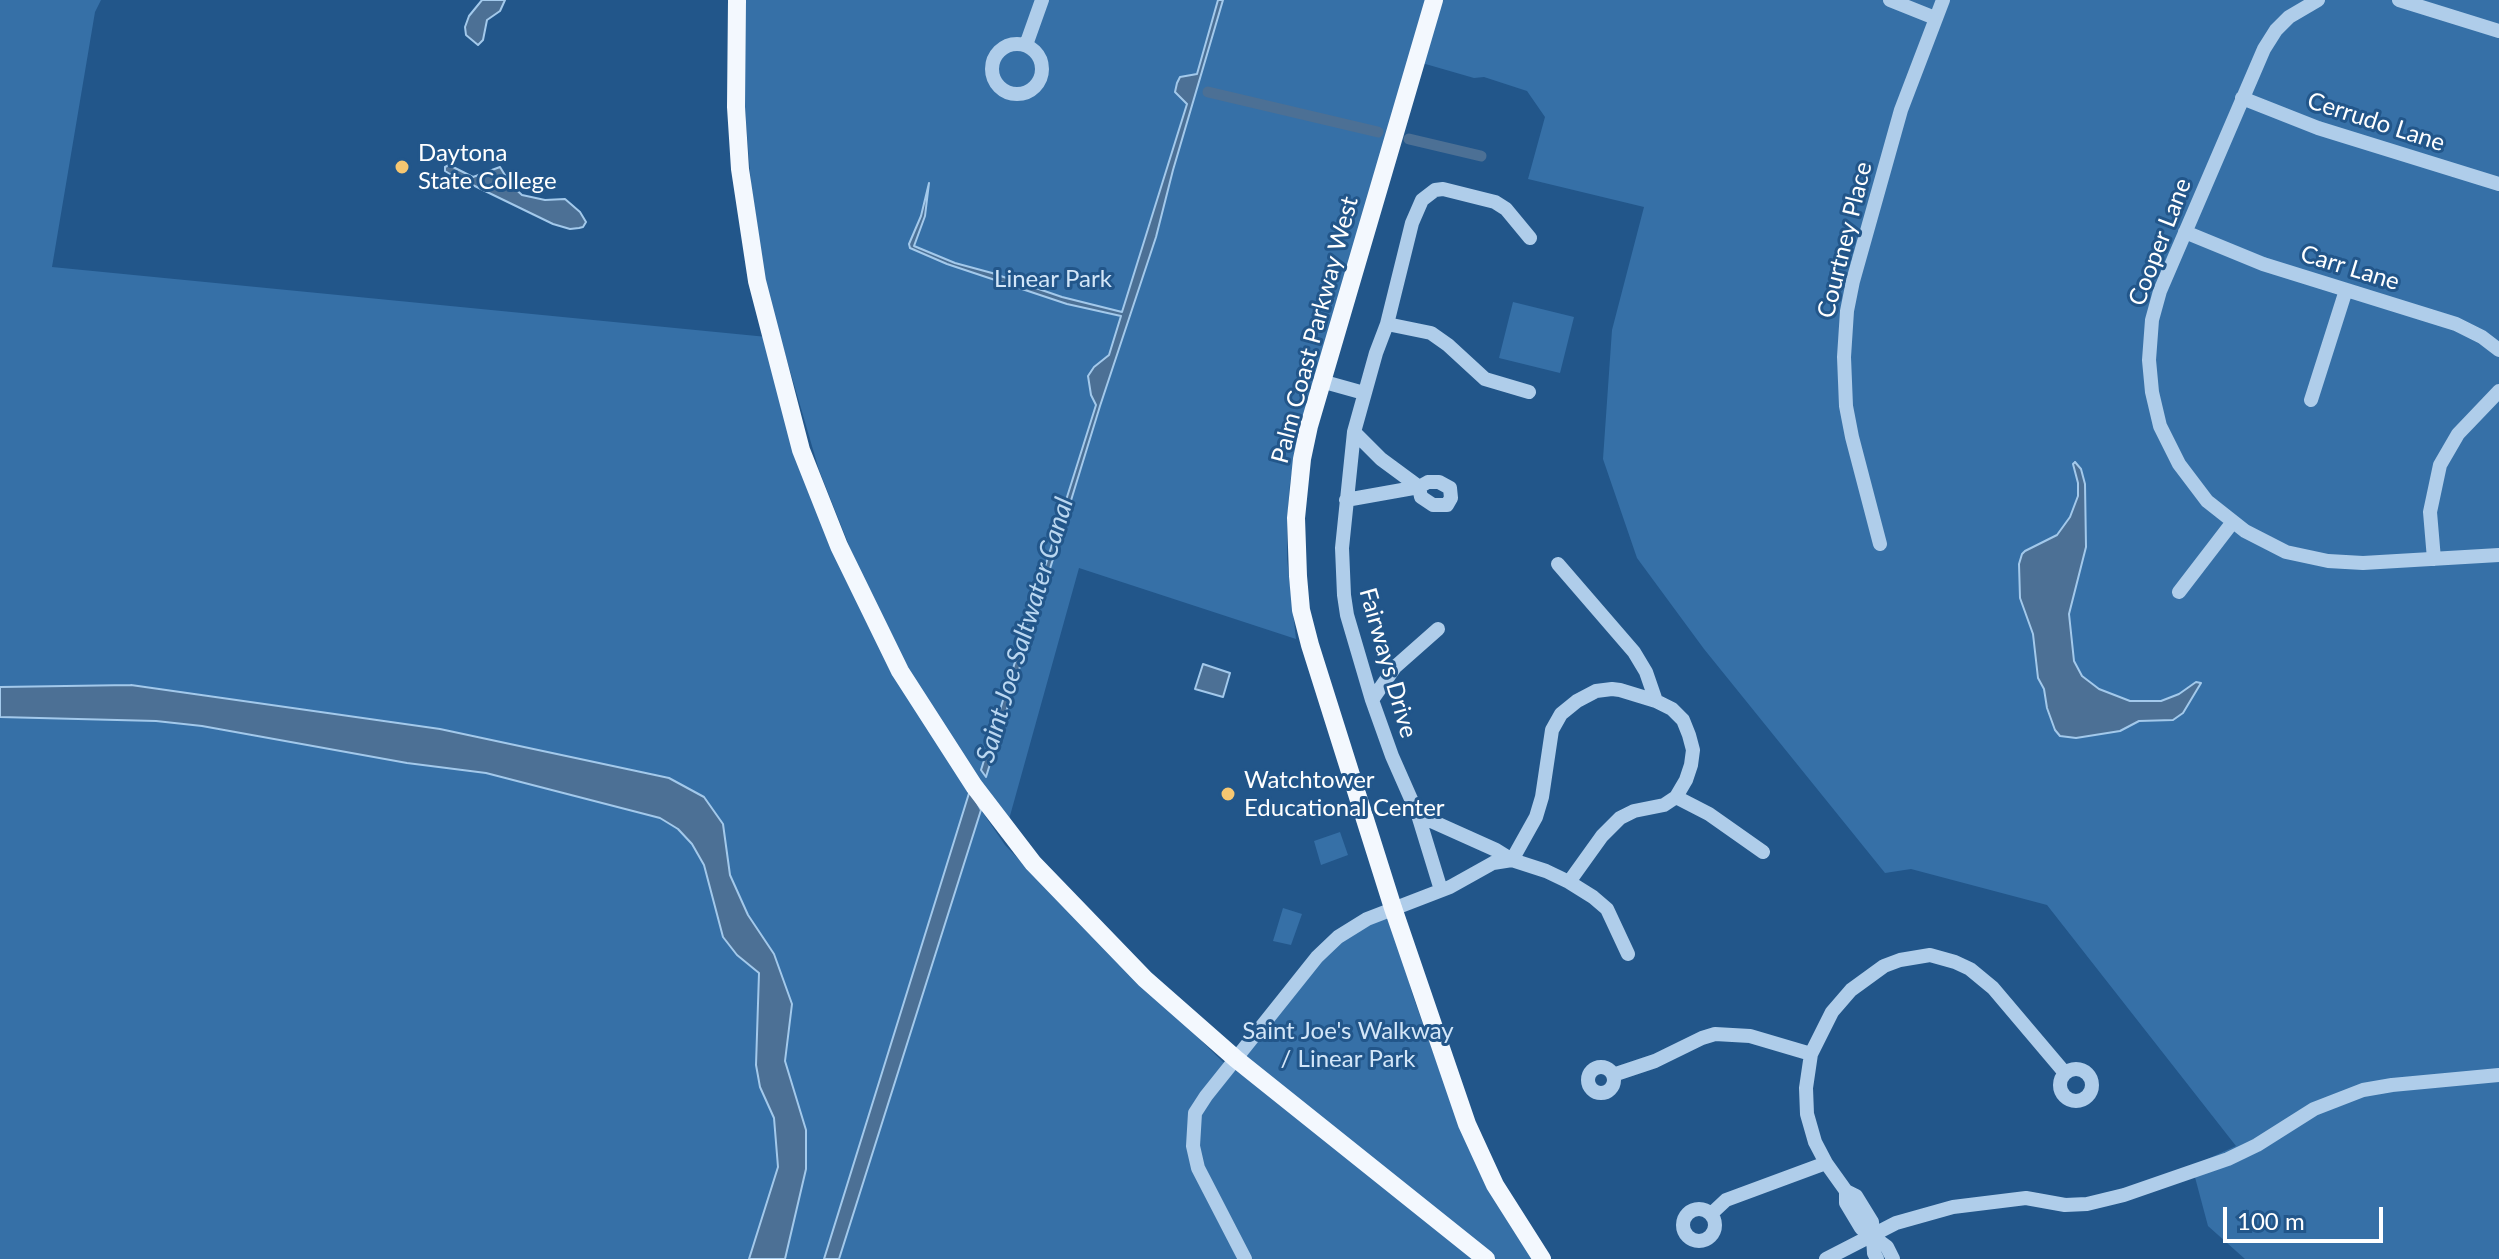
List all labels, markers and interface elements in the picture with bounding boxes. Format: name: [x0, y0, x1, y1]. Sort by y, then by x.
street label: Cerrudo Lane: [2304, 86, 2448, 158]
place label: Daytona State College: [418, 139, 557, 195]
marker: Daytona State College: [393, 158, 411, 176]
street label: Courtney Place: [1812, 159, 1878, 321]
street label: Cooper Lane: [2122, 174, 2198, 310]
street label: Palm Coast Parkway West: [1266, 194, 1364, 466]
street label: Carr Lane: [2297, 239, 2403, 297]
park label: Linear Park: [994, 265, 1112, 293]
water label: Saint Joe Saltwater Canal: [970, 494, 1080, 766]
street label: Fairways Drive: [1353, 585, 1423, 741]
place label: Watchtower Educational Center: [1244, 766, 1445, 822]
marker: Watchtower Educational Center: [1219, 785, 1237, 803]
park label: Saint Joe's Walkway / Linear Park: [1242, 1017, 1454, 1073]
scale bar: [2227, 1191, 2387, 1241]
text: 100 m: [2237, 1206, 2305, 1235]

